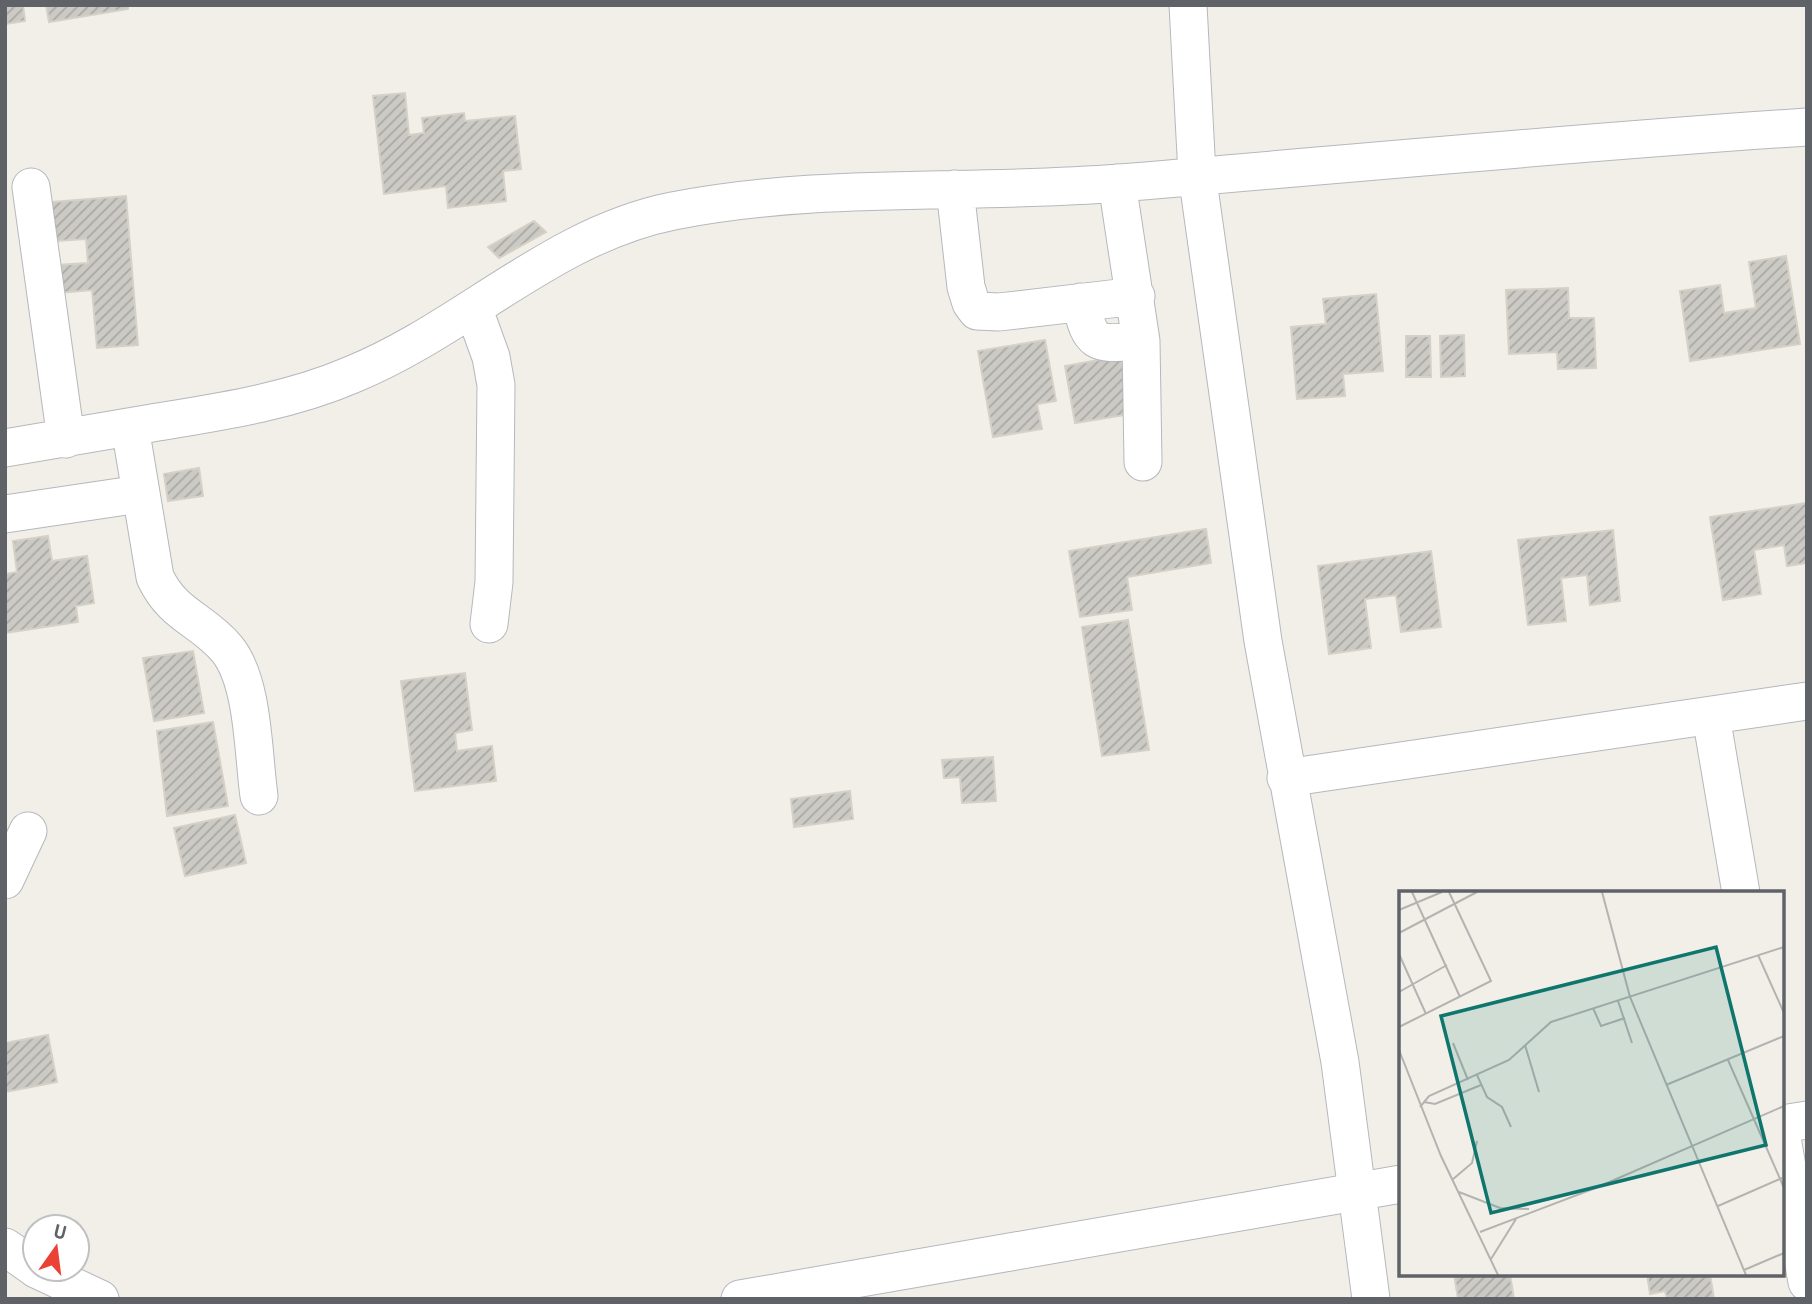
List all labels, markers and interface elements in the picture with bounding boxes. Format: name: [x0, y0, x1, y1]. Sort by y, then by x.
inset map: [1399, 891, 1784, 1276]
north arrow: [21, 1213, 91, 1283]
text: U: [51, 1218, 69, 1245]

